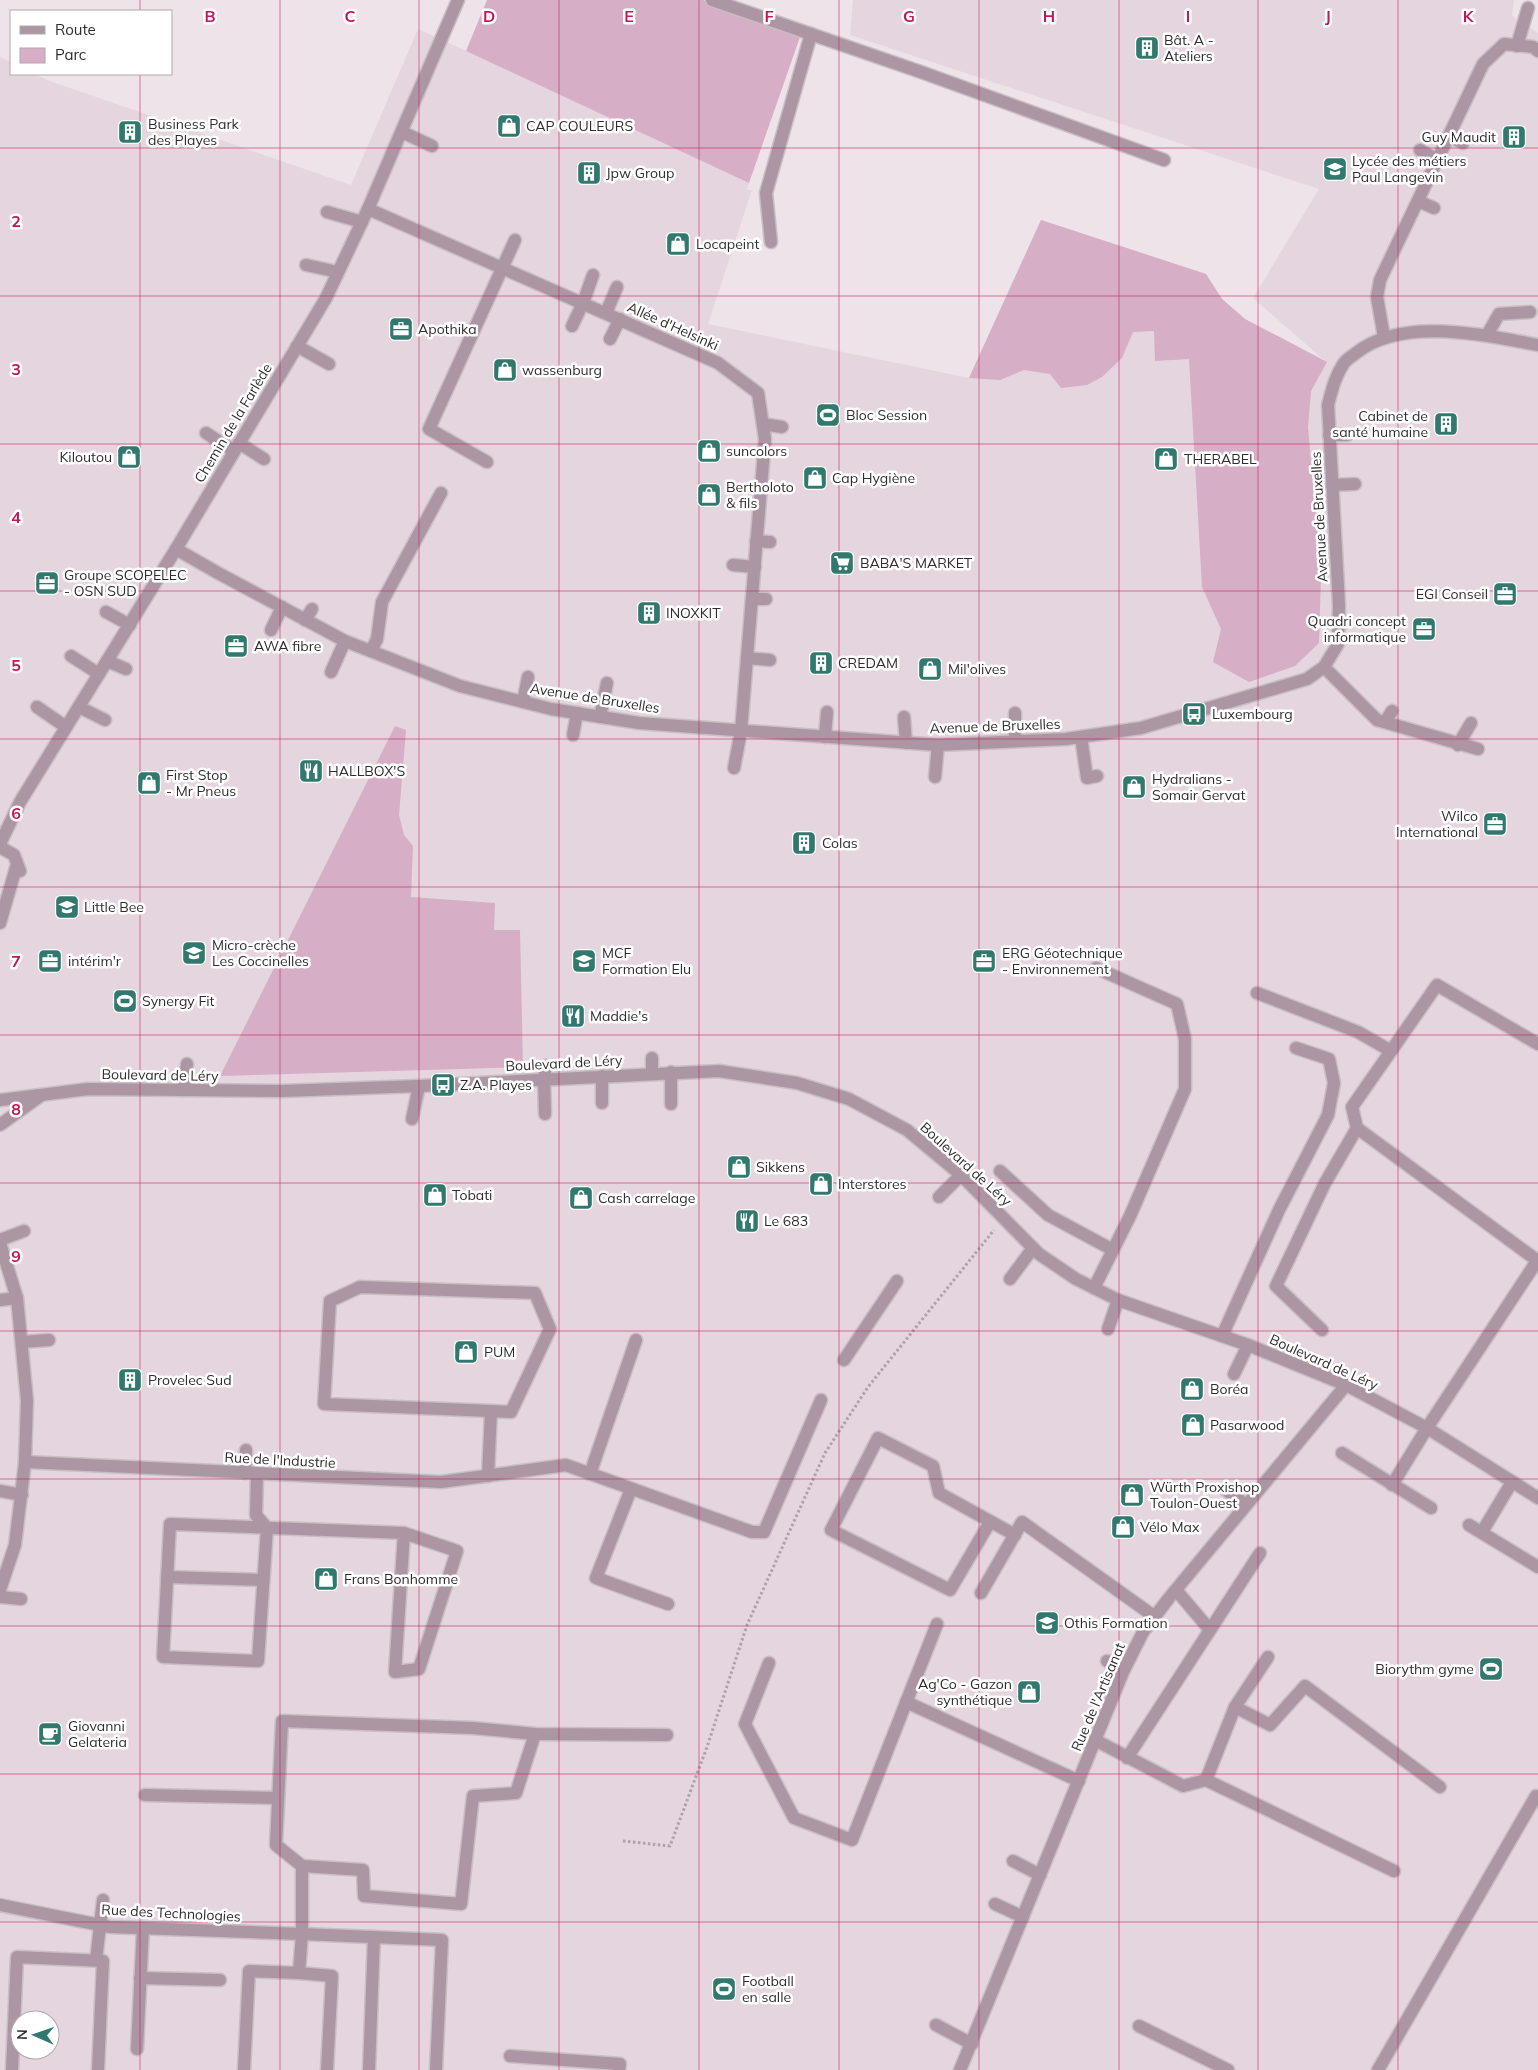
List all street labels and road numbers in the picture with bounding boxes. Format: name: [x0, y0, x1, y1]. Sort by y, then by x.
street label: Allée d'Helsinki: [625, 298, 721, 354]
street label: Chemin de la Farlède: [190, 360, 276, 486]
street label: Avenue de Bruxelles: [1307, 451, 1331, 583]
street label: Avenue de Bruxelles: [529, 679, 661, 717]
street label: Avenue de Bruxelles: [929, 715, 1061, 737]
street label: Boulevard de Léry: [505, 1051, 623, 1075]
street label: Boulevard de Léry: [101, 1065, 219, 1085]
street label: Boulevard de Léry: [917, 1118, 1016, 1210]
street label: Boulevard de Léry: [1267, 1330, 1382, 1394]
street label: Rue de l'Industrie: [224, 1448, 336, 1472]
street label: Rue de l'Artisanat: [1067, 1640, 1129, 1754]
street label: Rue des Technologies: [101, 1900, 241, 1926]

